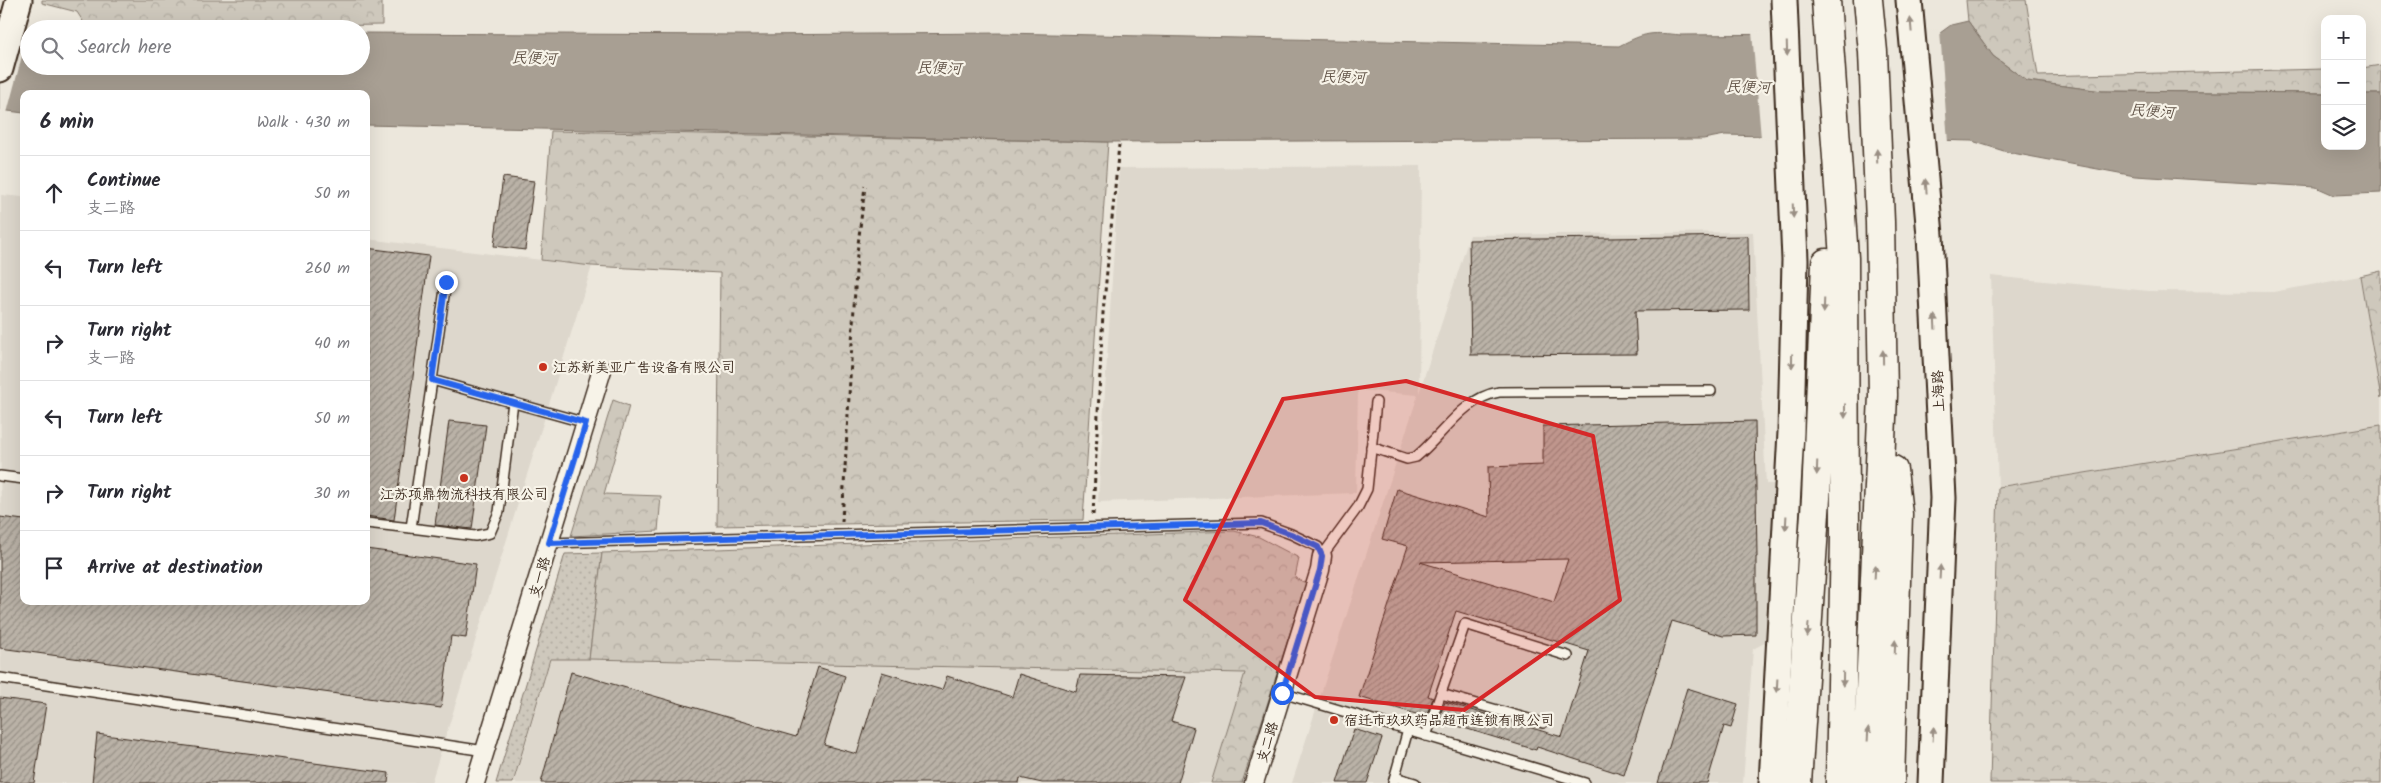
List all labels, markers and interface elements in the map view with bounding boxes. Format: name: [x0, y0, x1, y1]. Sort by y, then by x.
map controls: [2321, 15, 2366, 150]
button: +: [2321, 15, 2366, 60]
one-way arrow: [1907, 16, 1915, 32]
search box: [20, 20, 370, 75]
text: Search here: [78, 33, 172, 63]
icon: search: [38, 34, 66, 62]
one-way arrow: [1784, 41, 1792, 57]
water label: 民便河: [511, 47, 560, 71]
water label: 民便河: [916, 57, 965, 81]
button: −: [2321, 60, 2366, 105]
water label: 民便河: [1320, 66, 1369, 90]
water label: 民便河: [1725, 76, 1774, 100]
water label: 民便河: [2129, 98, 2178, 126]
button: layers: [2321, 105, 2366, 150]
text: 6 min: [40, 106, 94, 139]
text: Walk · 430 m: [257, 110, 350, 135]
one-way arrow: [1873, 147, 1881, 163]
text: Continue: [87, 166, 160, 196]
one-way arrow: [1922, 178, 1930, 194]
icon: ahead: [40, 179, 68, 207]
text: 50 m: [314, 181, 350, 206]
text: 支二路: [87, 196, 135, 221]
one-way arrow: [1789, 203, 1797, 219]
text: Turn left: [87, 253, 162, 283]
icon: left: [40, 254, 68, 282]
text: 260 m: [305, 256, 350, 281]
route end: [435, 271, 458, 294]
one-way arrow: [1820, 298, 1828, 314]
one-way arrow: [1930, 314, 1938, 330]
text: Turn right: [87, 316, 172, 346]
icon: right: [40, 329, 68, 357]
text: 40 m: [314, 331, 350, 356]
text: 支一路: [87, 346, 135, 371]
one-way arrow: [1879, 349, 1887, 365]
one-way arrow: [1788, 353, 1796, 369]
place label: 江苏新美亚广告设备有限公司: [553, 357, 735, 379]
marker: 江苏新美亚广告设备有限公司: [537, 361, 549, 373]
street label: 上海路: [1927, 369, 1951, 412]
text: Turn left: [87, 403, 162, 433]
icon: left: [40, 404, 68, 432]
one-way arrow: [1841, 404, 1849, 420]
text: 50 m: [314, 406, 350, 431]
one-way arrow: [1813, 461, 1821, 477]
marker: 江苏项鼎物流科技有限公司: [458, 472, 470, 484]
text: Turn right: [87, 478, 172, 508]
icon: right: [40, 479, 68, 507]
text: 30 m: [314, 481, 350, 506]
place label: 江苏项鼎物流科技有限公司: [380, 484, 548, 506]
one-way arrow: [1781, 516, 1789, 532]
text: Arrive at destination: [87, 553, 263, 583]
icon: arrive: [40, 554, 68, 582]
street label: 支一路: [523, 554, 557, 601]
one-way arrow: [1872, 564, 1880, 580]
one-way arrow: [1936, 564, 1944, 580]
one-way arrow: [1803, 623, 1811, 639]
one-way arrow: [1891, 639, 1899, 655]
one-way arrow: [1839, 671, 1847, 687]
one-way arrow: [1773, 678, 1781, 694]
route start: [1271, 682, 1294, 705]
place label: 宿迁市玖玖药品超市连锁有限公司: [1344, 710, 1554, 732]
marker: 宿迁市玖玖药品超市连锁有限公司: [1328, 714, 1340, 726]
street label: 支二路: [1251, 719, 1285, 766]
one-way arrow: [1864, 726, 1872, 742]
one-way arrow: [1929, 726, 1937, 742]

